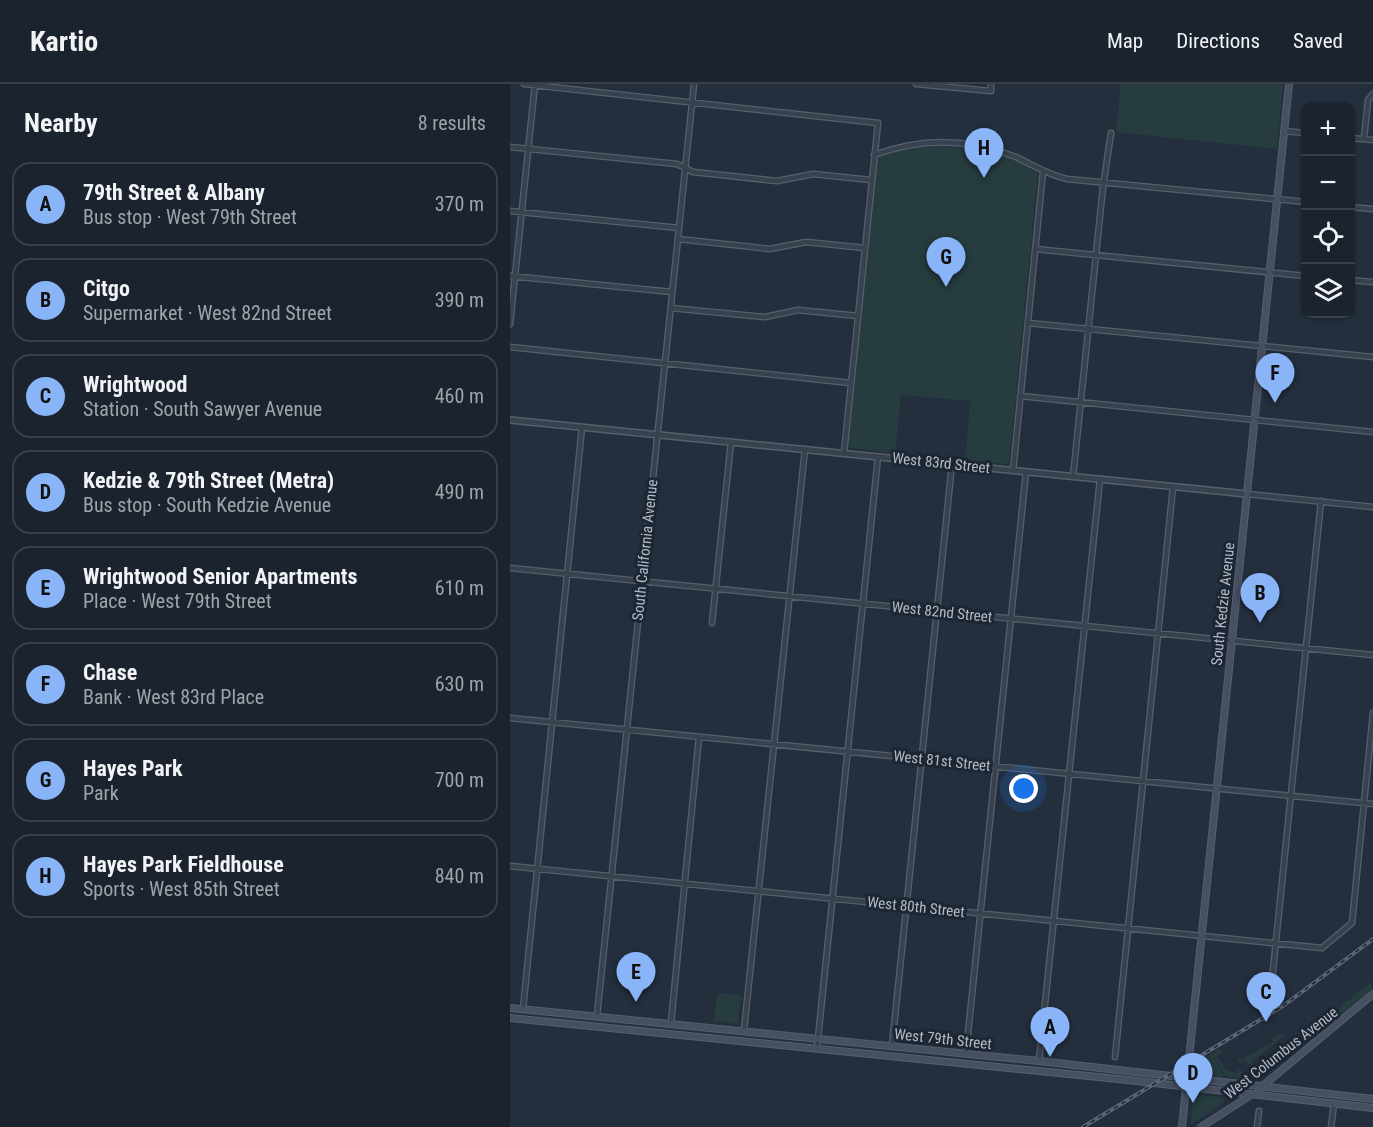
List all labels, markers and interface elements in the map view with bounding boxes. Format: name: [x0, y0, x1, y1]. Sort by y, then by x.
text: Kartio: [30, 25, 98, 58]
text: Map: [1107, 29, 1143, 53]
text: Directions: [1176, 29, 1260, 53]
text: Saved: [1293, 29, 1343, 53]
map controls: [1301, 102, 1355, 318]
button: +: [1301, 102, 1355, 156]
text: Nearby: [24, 108, 98, 138]
text: 8 results: [418, 111, 486, 135]
pin: H: [964, 128, 1004, 178]
button: −: [1301, 156, 1355, 210]
text: 79th Street & Albany: [83, 180, 265, 205]
text: A: [40, 192, 51, 216]
text: 370 m: [435, 192, 484, 216]
text: Bus stop · West 79th Street: [83, 205, 297, 229]
button: locate: [1301, 210, 1355, 264]
pin: G: [926, 238, 966, 287]
button: layers: [1301, 264, 1355, 318]
text: Citgo: [83, 276, 130, 301]
text: B: [40, 288, 51, 312]
text: 390 m: [435, 288, 484, 312]
text: Supermarket · West 82nd Street: [83, 301, 332, 325]
pin: F: [1256, 354, 1294, 403]
text: Wrightwood: [83, 372, 187, 397]
text: C: [40, 384, 51, 408]
text: 460 m: [435, 384, 484, 408]
text: Station · South Sawyer Avenue: [83, 397, 322, 421]
street label: West 83rd Street: [891, 449, 991, 477]
text: Kedzie & 79th Street (Metra): [83, 468, 334, 493]
street label: South California Avenue: [629, 479, 661, 621]
text: D: [40, 480, 51, 504]
text: 490 m: [435, 480, 484, 504]
text: Bus stop · South Kedzie Avenue: [83, 493, 331, 517]
street label: South Kedzie Avenue: [1208, 541, 1238, 667]
text: Wrightwood Senior Apartments: [83, 564, 357, 589]
pin: B: [1240, 574, 1280, 623]
text: E: [41, 576, 50, 600]
text: 610 m: [435, 576, 484, 600]
text: Place · West 79th Street: [83, 589, 272, 613]
street label: West 82nd Street: [891, 598, 993, 626]
text: Chase: [83, 660, 137, 685]
text: F: [41, 672, 50, 696]
text: 630 m: [435, 672, 484, 696]
text: Bank · West 83rd Place: [83, 685, 264, 709]
street label: West 81st Street: [893, 747, 991, 775]
text: Hayes Park: [83, 756, 183, 781]
text: G: [40, 768, 51, 792]
text: 700 m: [435, 768, 484, 792]
your location: [1009, 774, 1038, 803]
text: Park: [83, 781, 119, 805]
text: Hayes Park Fieldhouse: [83, 852, 284, 877]
text: H: [39, 864, 52, 888]
text: 840 m: [435, 864, 484, 888]
text: Sports · West 85th Street: [83, 877, 280, 901]
street label: West 80th Street: [866, 893, 966, 921]
pin: E: [616, 952, 656, 1002]
pin: C: [1246, 972, 1286, 1022]
street label: West Columbus Avenue: [1221, 1003, 1341, 1103]
pin: A: [1030, 1008, 1070, 1057]
street label: West 79th Street: [893, 1025, 993, 1053]
pin: D: [1174, 1054, 1212, 1103]

